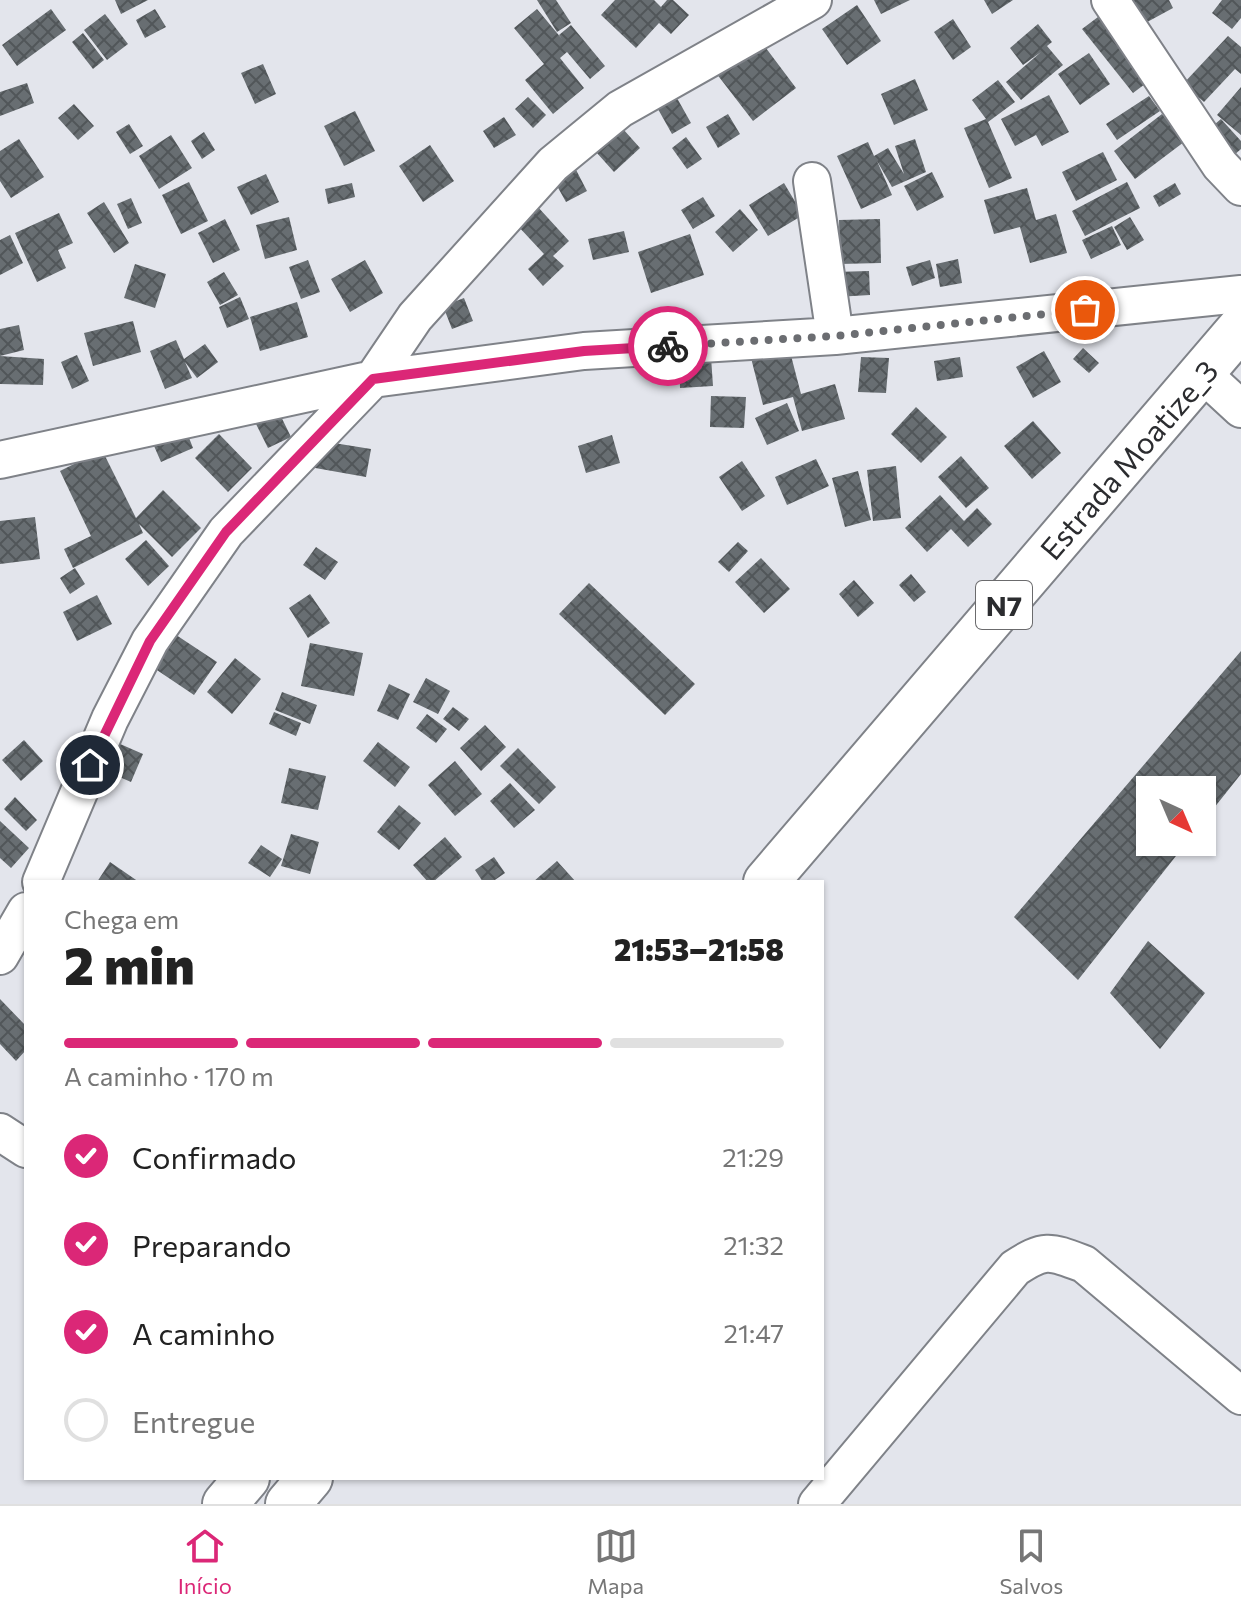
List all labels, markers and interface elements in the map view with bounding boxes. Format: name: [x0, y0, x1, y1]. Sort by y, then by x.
pin: [1051, 276, 1119, 344]
icon: bag: [1063, 288, 1107, 332]
courier: [628, 306, 708, 386]
icon: bike: [646, 324, 690, 368]
street label: Estrada Moatize_3: [1031, 352, 1225, 566]
road number: N7: [976, 581, 1032, 629]
pin: [56, 731, 124, 799]
icon: home: [68, 743, 112, 787]
north arrow: [1136, 776, 1216, 856]
map controls: [1136, 776, 1216, 856]
text: Chega em: [64, 903, 179, 934]
text: 21:53–21:58: [614, 930, 784, 967]
text: 2 min: [64, 932, 195, 996]
text: A caminho · 170 m: [64, 1060, 274, 1091]
icon: check: [64, 1134, 108, 1178]
text: Confirmado: [132, 1138, 296, 1175]
text: 21:29: [722, 1141, 784, 1172]
icon: check: [64, 1222, 108, 1266]
text: Preparando: [132, 1226, 291, 1263]
text: 21:32: [723, 1229, 784, 1260]
icon: check: [64, 1310, 108, 1354]
text: A caminho: [132, 1314, 275, 1351]
text: 21:47: [724, 1317, 784, 1348]
text: Entregue: [132, 1402, 255, 1439]
tab: Início: [178, 1524, 232, 1599]
tab: Mapa: [587, 1524, 644, 1599]
tab: Salvos: [999, 1524, 1063, 1599]

